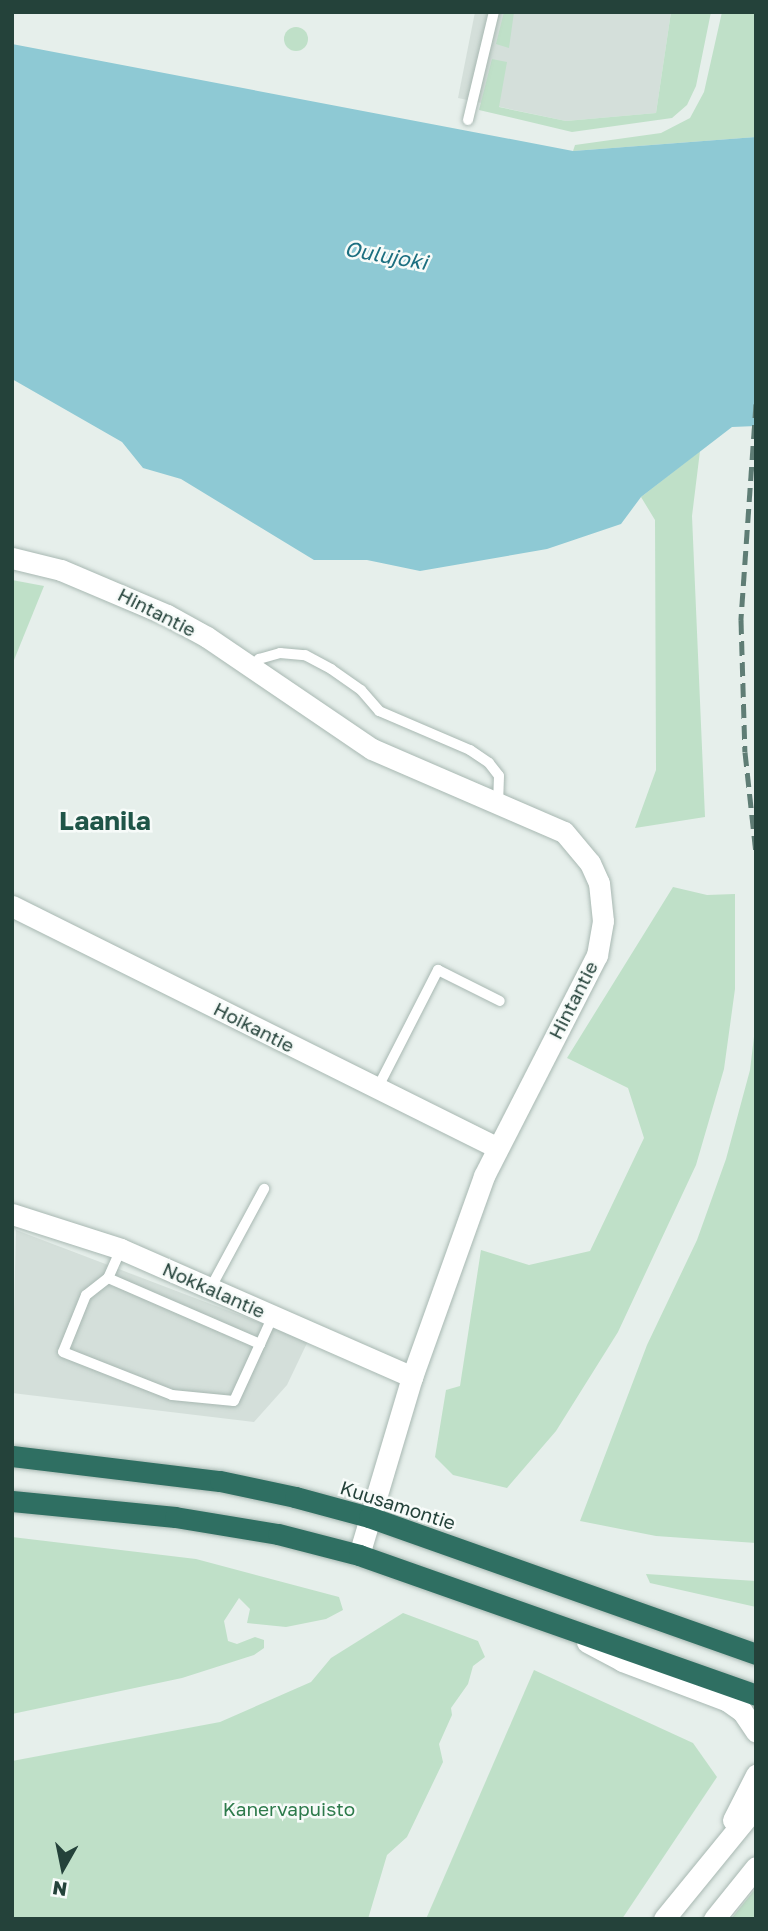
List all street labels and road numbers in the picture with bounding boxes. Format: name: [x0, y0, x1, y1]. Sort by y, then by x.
street label: Hintantie: [114, 583, 200, 641]
street label: Hintantie: [544, 957, 602, 1043]
street label: Hoikantie: [210, 997, 298, 1057]
street label: Nokkalantie: [159, 1257, 269, 1323]
street label: Kuusamontie: [337, 1476, 459, 1534]

